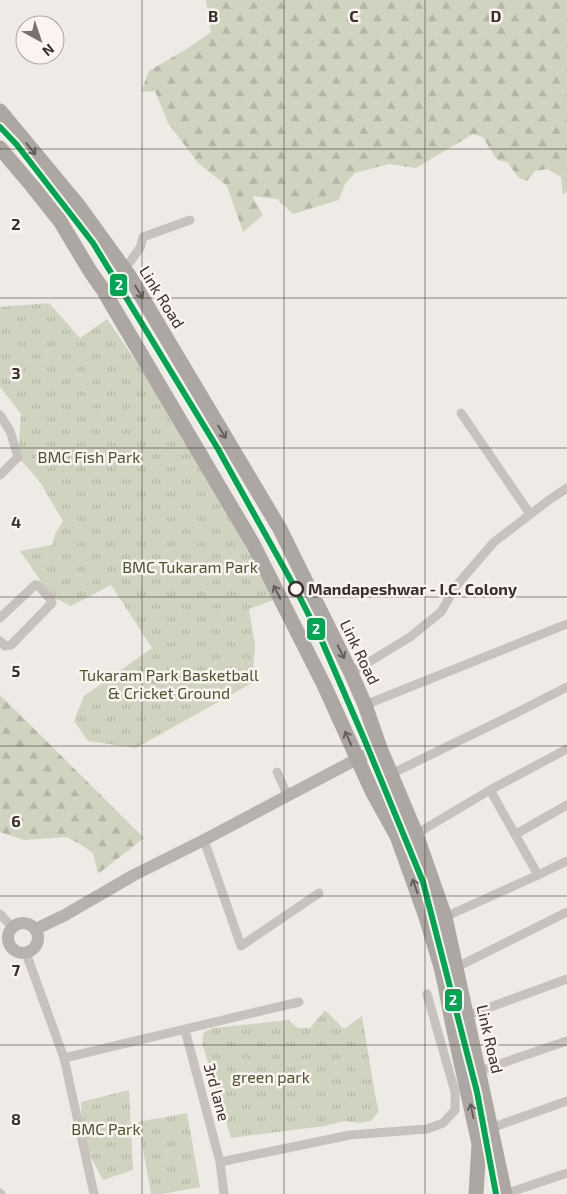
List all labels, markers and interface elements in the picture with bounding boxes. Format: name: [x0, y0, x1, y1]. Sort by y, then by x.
text: B: [208, 6, 218, 25]
text: C: [349, 6, 359, 25]
text: D: [491, 6, 502, 25]
north arrow: [15, 15, 65, 65]
text: N: [39, 41, 58, 60]
one-way arrow: [26, 142, 37, 155]
text: 2: [11, 214, 21, 233]
street label: Link Road: [136, 262, 189, 331]
line badge: 2: [109, 273, 128, 297]
text: 2: [115, 276, 123, 293]
one-way arrow: [135, 285, 145, 299]
text: 3: [11, 363, 21, 382]
one-way arrow: [218, 424, 228, 438]
park label: BMC Fish Park: [38, 447, 140, 466]
text: 4: [11, 512, 21, 531]
park label: BMC Tukaram Park: [122, 557, 258, 576]
place label: Mandapeshwar - I.C. Colony: [308, 579, 517, 599]
marker: Mandapeshwar - I.C. Colony: [288, 581, 304, 597]
one-way arrow: [272, 585, 281, 600]
street label: Link Road: [337, 616, 384, 687]
line badge: 2: [306, 617, 326, 641]
text: 2: [312, 620, 320, 637]
one-way arrow: [337, 644, 346, 659]
text: 5: [12, 661, 21, 680]
park label: Tukaram Park Basketball & Cricket Ground: [79, 665, 259, 702]
one-way arrow: [342, 731, 352, 746]
text: 6: [11, 811, 21, 830]
one-way arrow: [410, 879, 419, 894]
text: 7: [12, 960, 21, 979]
line badge: 2: [444, 988, 463, 1012]
text: 2: [449, 991, 457, 1008]
street label: Link Road: [473, 1003, 508, 1075]
street label: 3rd lane: [201, 1061, 234, 1123]
park label: green park: [232, 1067, 310, 1086]
one-way arrow: [466, 1104, 476, 1120]
text: 8: [11, 1109, 21, 1128]
park label: BMC Park: [71, 1119, 141, 1138]

